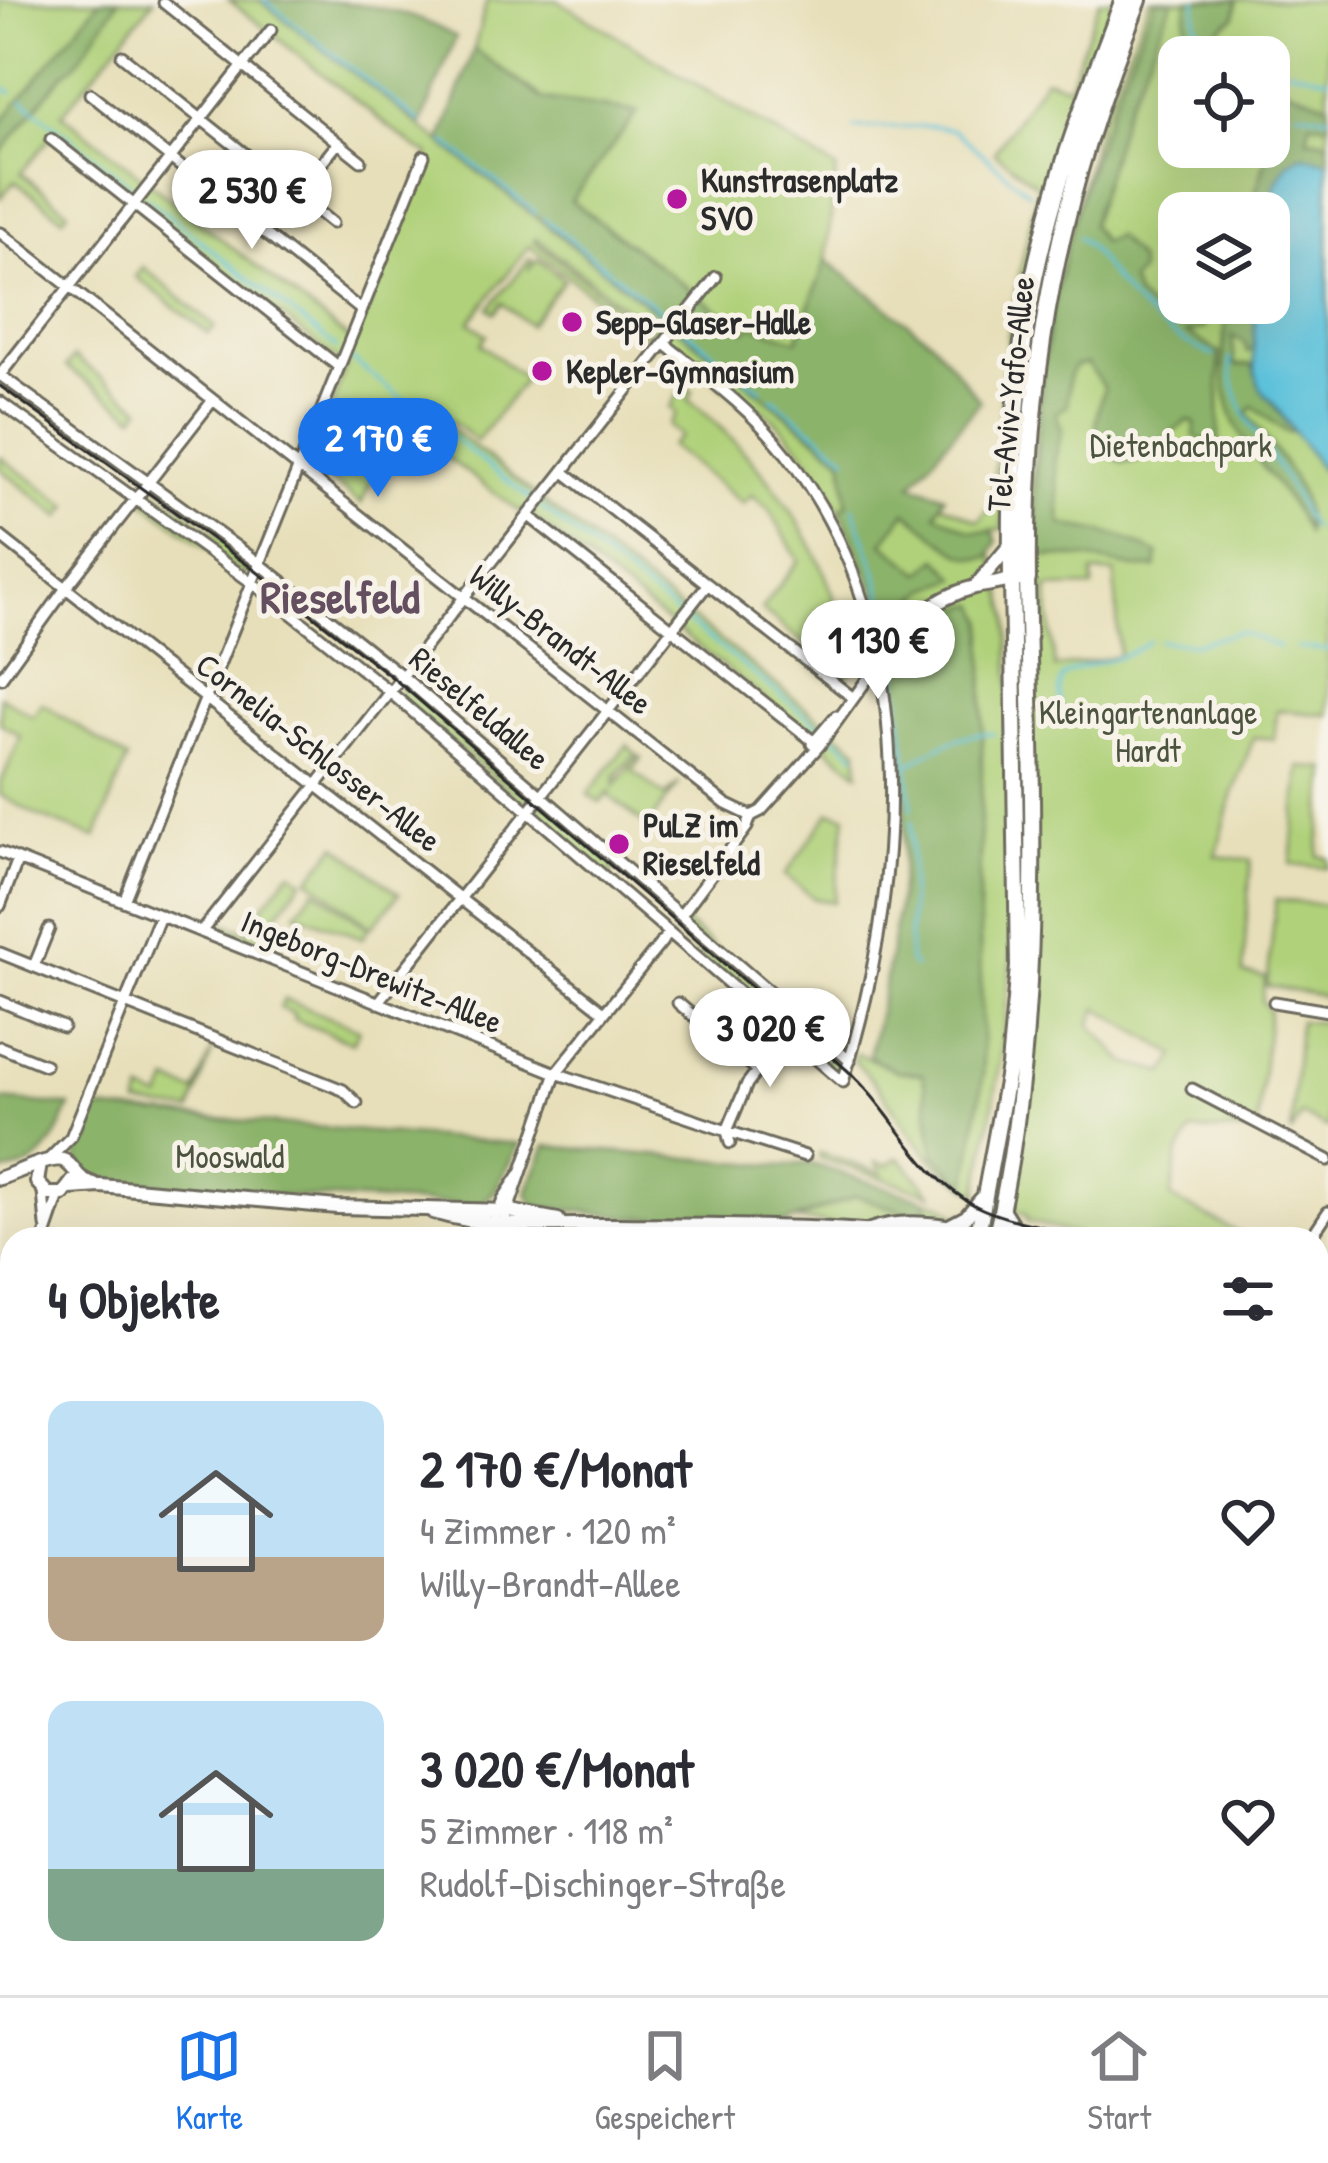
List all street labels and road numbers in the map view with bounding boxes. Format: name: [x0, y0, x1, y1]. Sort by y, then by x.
street label: Tel-Aviv-Yafo-Allee: [976, 274, 1044, 514]
street label: Willy-Brandt-Allee: [460, 554, 661, 725]
street label: Rieselfeldallee: [401, 636, 559, 780]
street label: Cornelia-Schlosser-Allee: [187, 642, 451, 862]
street label: Ingeborg-Drewitz-Allee: [235, 899, 509, 1044]

